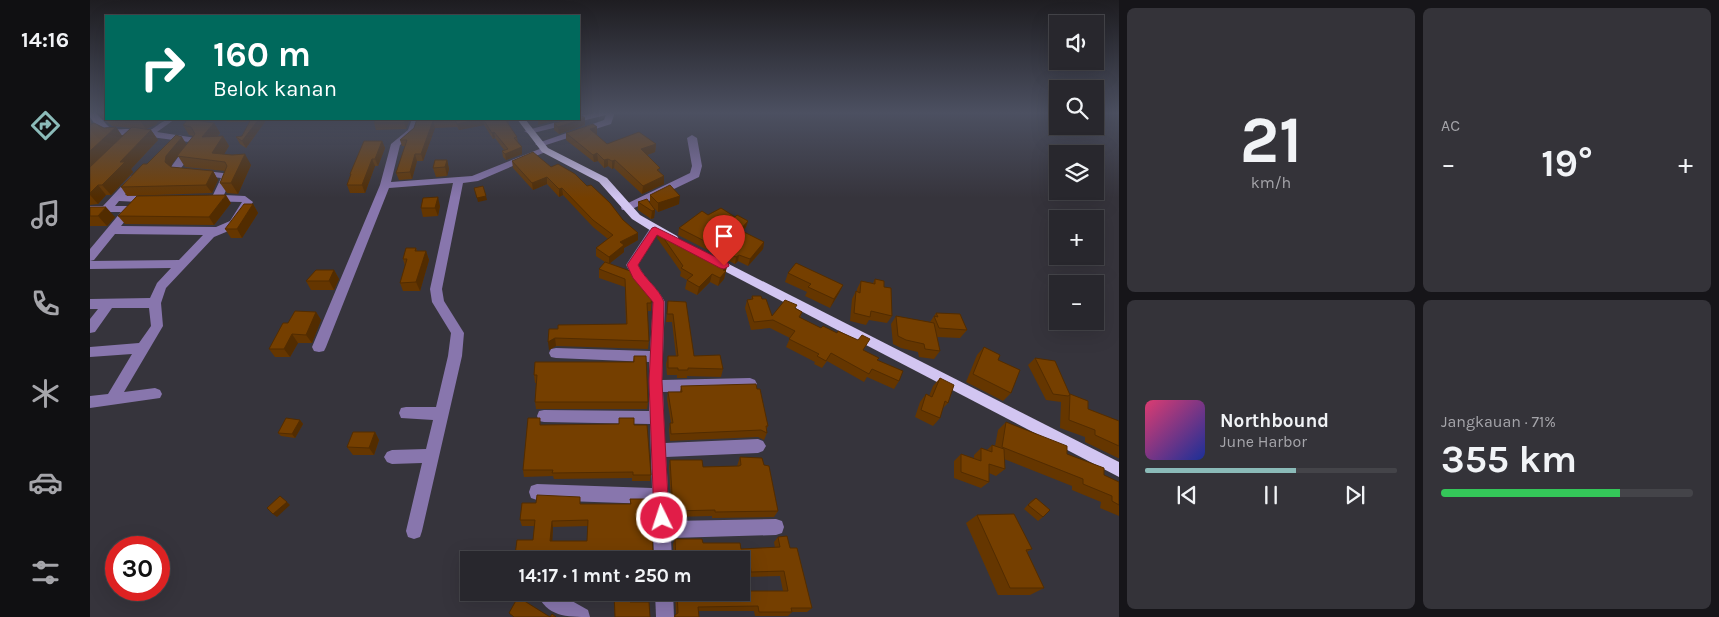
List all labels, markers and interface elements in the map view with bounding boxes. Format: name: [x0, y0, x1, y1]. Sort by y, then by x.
map controls: [1049, 15, 1104, 330]
button: sound: [1049, 15, 1104, 70]
text: 14:16: [21, 27, 69, 53]
text: 160 m: [213, 34, 311, 75]
icon: right: [130, 35, 195, 100]
text: Belok kanan: [213, 76, 337, 102]
button: search: [1049, 80, 1104, 135]
text: 21: [1240, 102, 1302, 178]
icon: directions: [28, 108, 63, 143]
text: AC: [1441, 116, 1460, 135]
text: 19°: [1541, 141, 1593, 186]
button: layers: [1049, 145, 1104, 200]
text: −: [1441, 147, 1456, 180]
text: +: [1678, 147, 1693, 180]
text: km/h: [1251, 173, 1291, 192]
icon: music: [28, 197, 63, 232]
button: +: [1049, 210, 1104, 265]
pin: [703, 215, 745, 266]
icon: arrive: [710, 222, 738, 250]
button: −: [1049, 275, 1104, 330]
icon: phone: [28, 286, 63, 321]
icon: climate: [28, 376, 63, 411]
text: Northbound: [1220, 410, 1329, 432]
text: Jangkauan · 71%: [1441, 412, 1556, 431]
text: June Harbor: [1220, 432, 1307, 451]
text: 355 km: [1441, 437, 1577, 482]
icon: car: [28, 465, 63, 500]
icon: previous: [1173, 481, 1201, 509]
icon: pause: [1257, 481, 1285, 509]
icon: next: [1341, 481, 1369, 509]
position arrow: [635, 491, 687, 543]
speed limit sign: 30: [105, 536, 170, 601]
icon: filters: [28, 555, 63, 590]
text: 14:17 · 1 mnt · 250 m: [518, 565, 692, 587]

